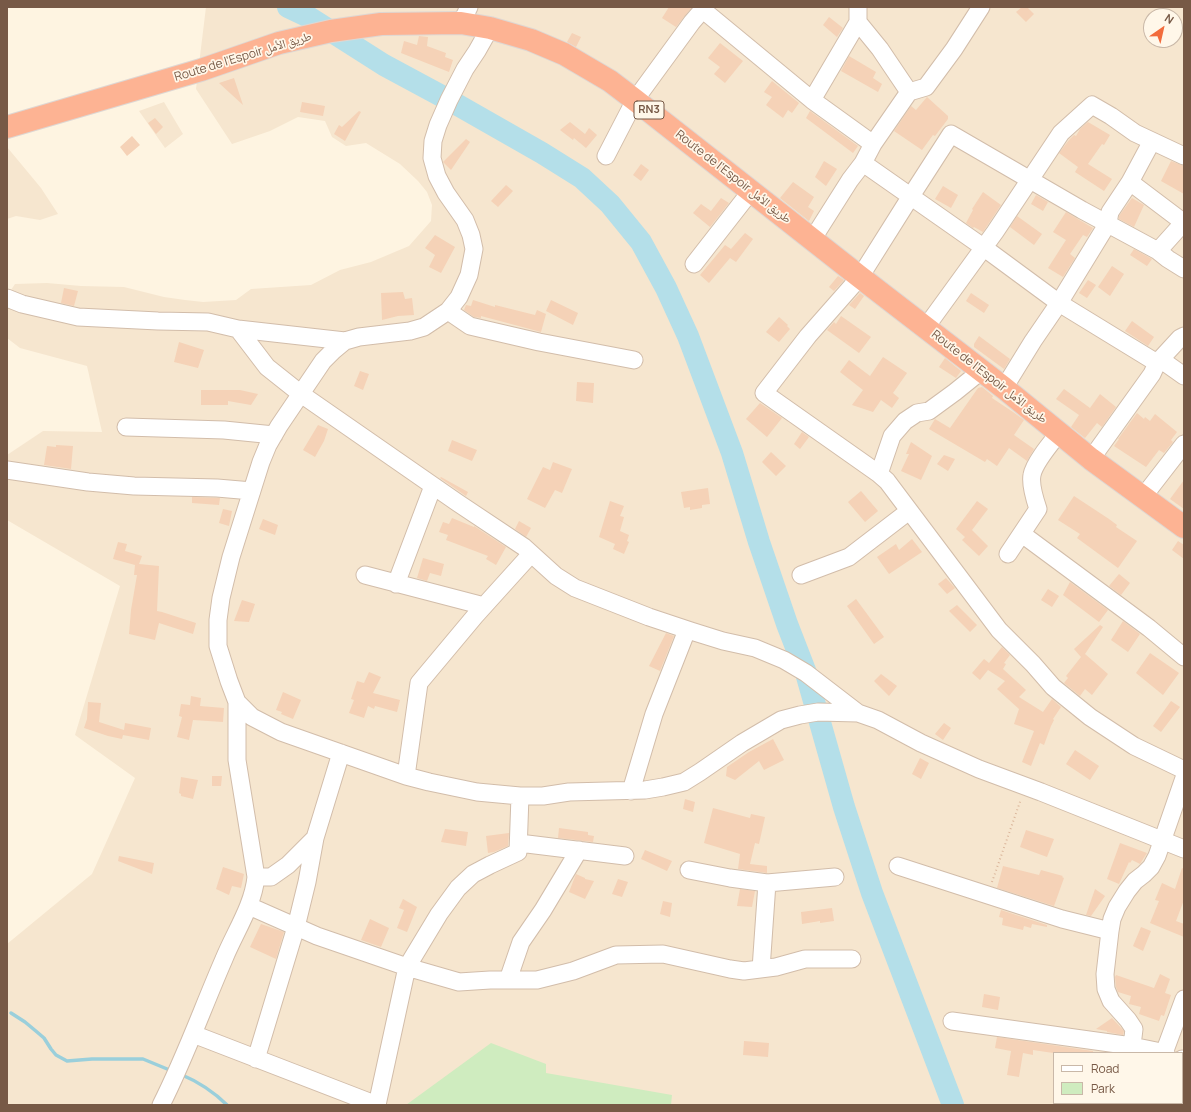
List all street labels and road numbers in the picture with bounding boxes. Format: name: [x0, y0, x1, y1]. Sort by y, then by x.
street label: Route de l’Espoir طريق الأمل: [173, 29, 313, 85]
road number: RN3: [634, 101, 664, 119]
street label: Route de l’Espoir طريق الأمل: [672, 127, 794, 227]
street label: Route de l’Espoir طريق الأمل: [928, 327, 1050, 427]

